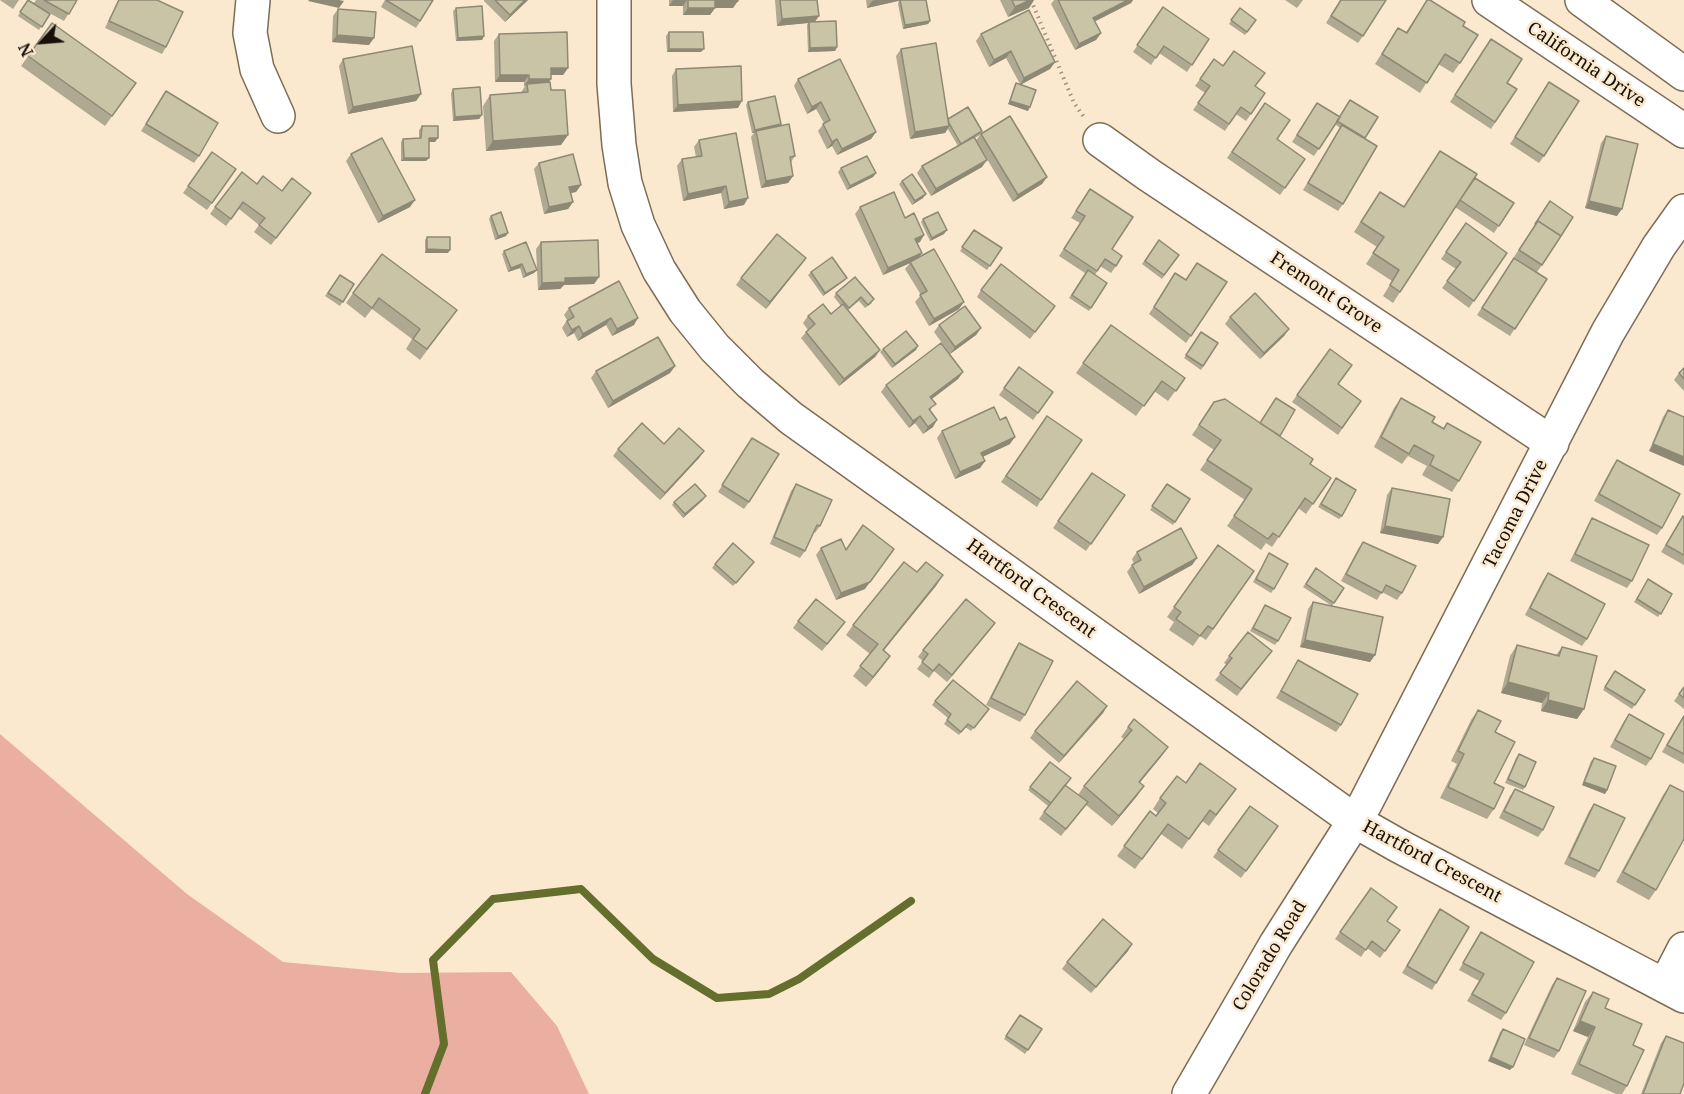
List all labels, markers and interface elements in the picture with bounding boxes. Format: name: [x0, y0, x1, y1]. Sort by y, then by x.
north arrow: [12, 12, 72, 72]
street label: California Drive: [1523, 18, 1649, 112]
text: N: [13, 39, 38, 60]
street label: Fremont Grove: [1266, 248, 1386, 338]
street label: Tacoma Drive: [1479, 456, 1553, 572]
street label: Hartford Crescent: [962, 535, 1100, 643]
street label: Hartford Crescent: [1359, 816, 1505, 908]
street label: Colorado Road: [1229, 897, 1311, 1015]

